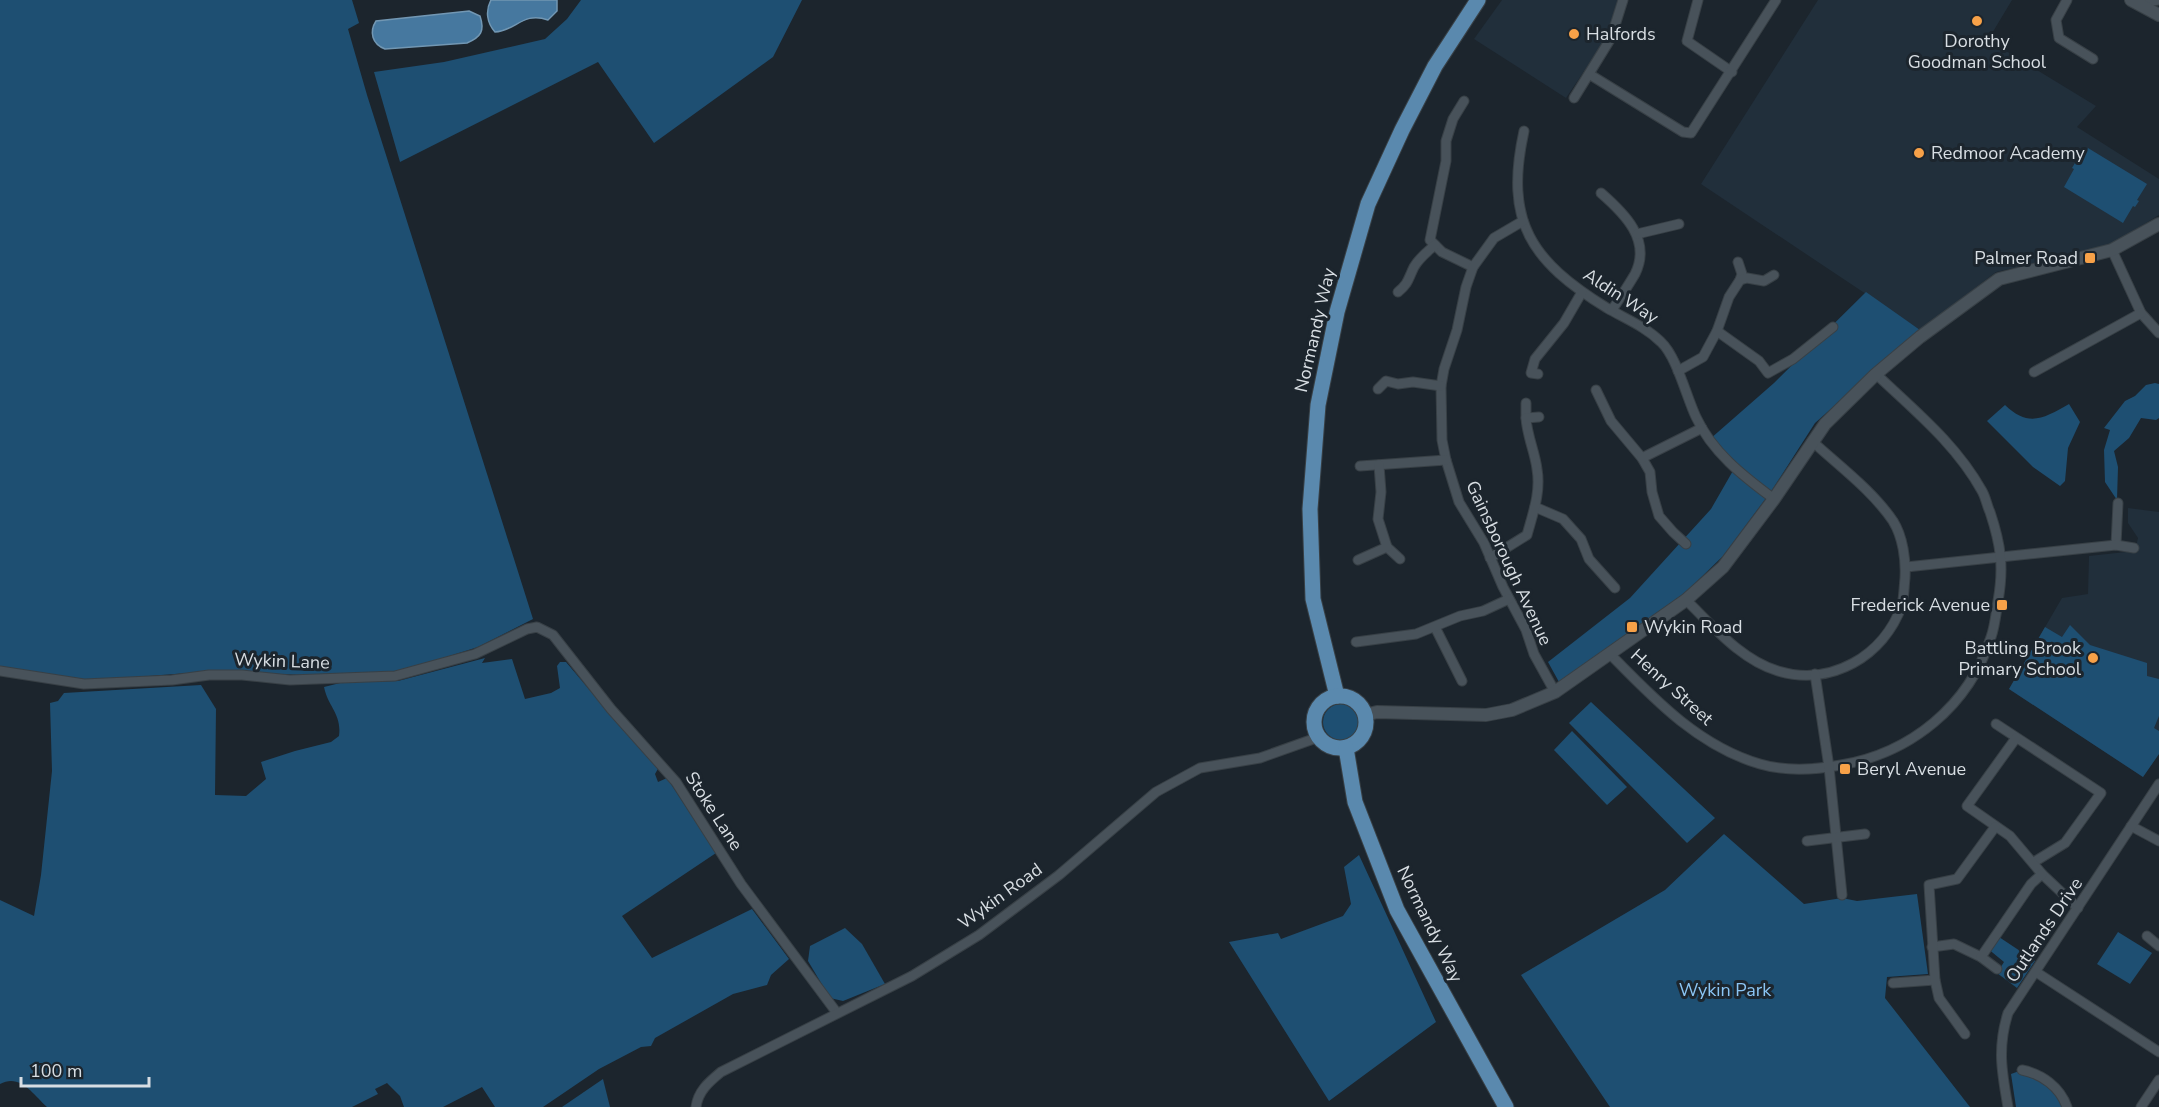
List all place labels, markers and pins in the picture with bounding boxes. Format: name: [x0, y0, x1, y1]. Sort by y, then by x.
marker: Dorothy Goodman School: [1970, 14, 1984, 28]
place label: Halfords: [1586, 22, 1656, 46]
marker: Halfords: [1567, 27, 1581, 41]
place label: Dorothy Goodman School: [1908, 29, 2047, 74]
place label: Redmoor Academy: [1931, 141, 2086, 165]
marker: Redmoor Academy: [1912, 146, 1926, 160]
place label: Palmer Road: [1974, 246, 2078, 270]
marker: Palmer Road: [2083, 251, 2097, 265]
place label: Frederick Avenue: [1851, 593, 1990, 617]
marker: Frederick Avenue: [1995, 598, 2009, 612]
place label: Wykin Road: [1644, 615, 1742, 639]
marker: Wykin Road: [1625, 620, 1639, 634]
place label: Battling Brook Primary School: [1958, 636, 2082, 681]
marker: Battling Brook Primary School: [2086, 651, 2100, 665]
place label: Beryl Avenue: [1857, 757, 1966, 781]
marker: Beryl Avenue: [1838, 762, 1852, 776]

